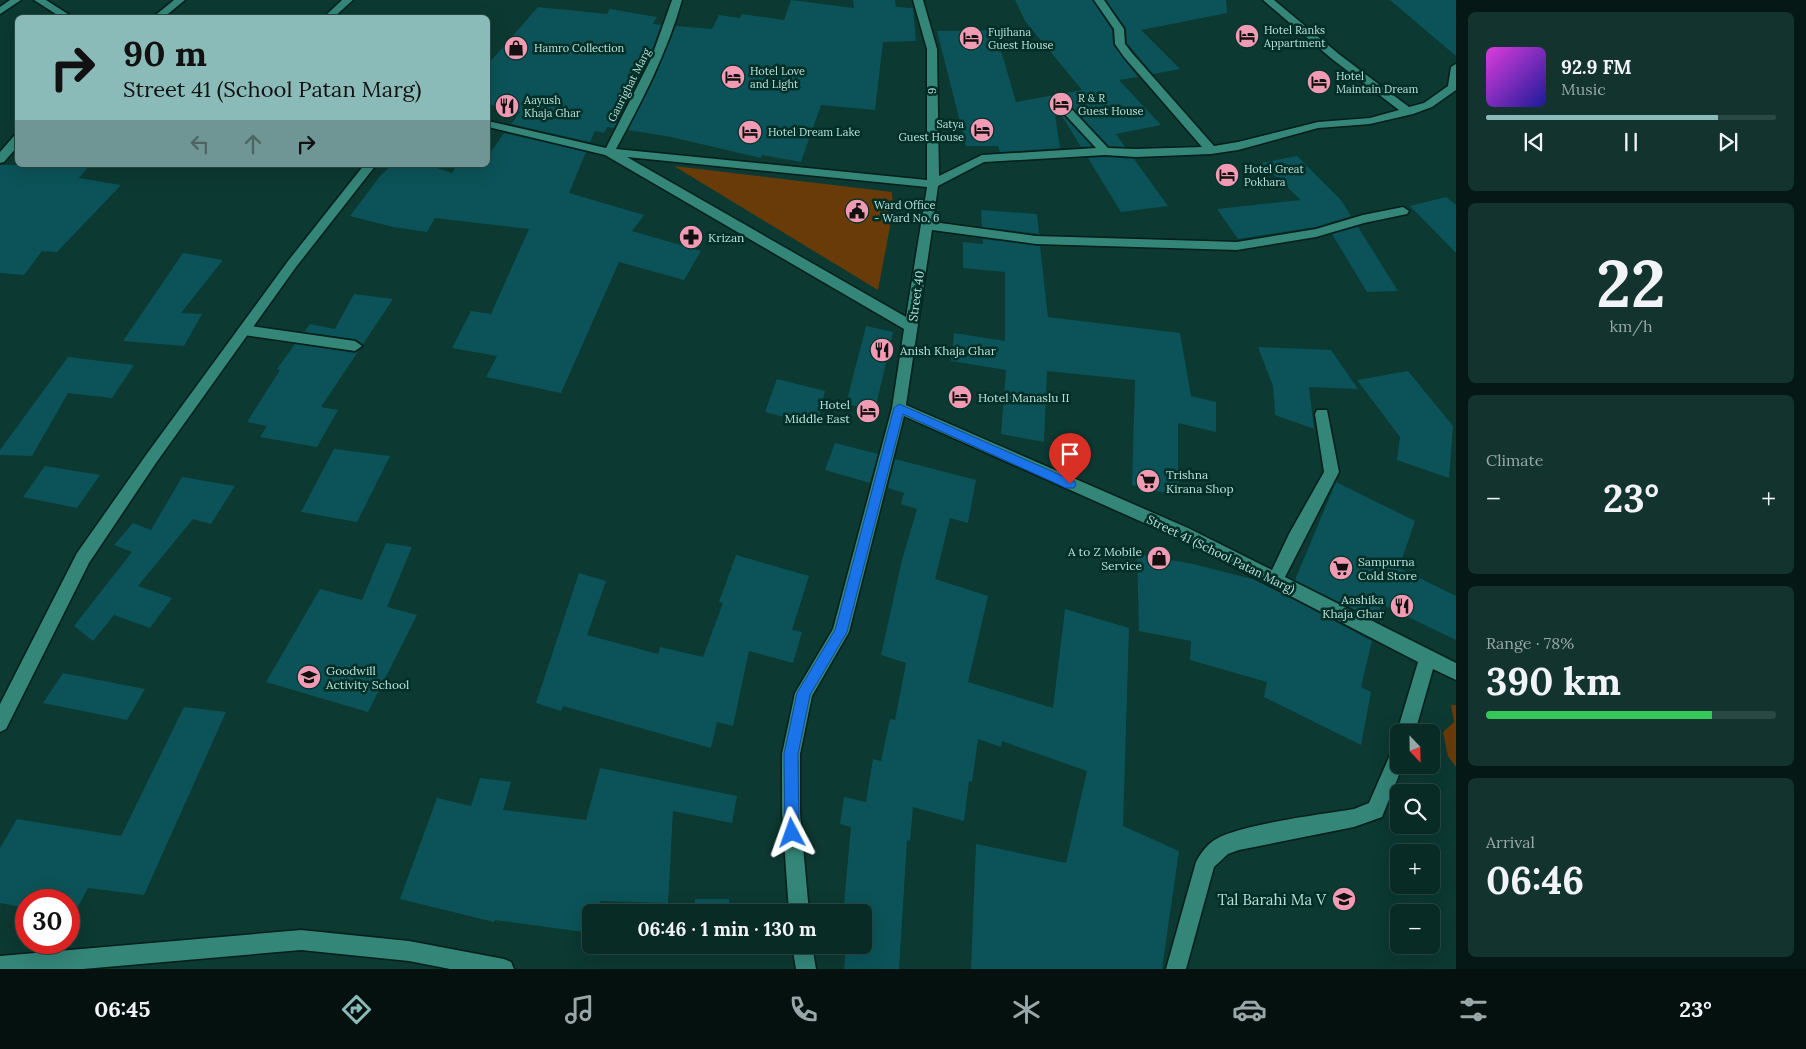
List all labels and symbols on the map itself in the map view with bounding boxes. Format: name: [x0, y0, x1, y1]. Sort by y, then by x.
hotel icon: Hotel Ranks Appartment: [1234, 23, 1260, 49]
place label: Hotel Ranks Appartment: [1263, 23, 1326, 50]
hotel icon: Fujihana Guest House: [958, 25, 984, 51]
place label: Fujihana Guest House: [988, 25, 1054, 52]
shop icon: Hamro Collection: [503, 35, 529, 61]
place label: Hamro Collection: [534, 41, 625, 55]
street label: Gaurighat Marg: [604, 45, 654, 124]
hotel icon: Hotel Love and Light: [720, 64, 746, 90]
place label: Hotel Love and Light: [750, 64, 805, 91]
hotel icon: Hotel Maintain Dream: [1306, 69, 1332, 95]
place label: Hotel Maintain Dream: [1336, 69, 1419, 96]
street label: 9: [925, 88, 939, 94]
hotel icon: R & R Guest House: [1048, 91, 1074, 117]
place label: R & R Guest House: [1078, 91, 1144, 118]
restaurant icon: Aayush Khaja Ghar: [494, 93, 520, 119]
place label: Aayush Khaja Ghar: [523, 93, 581, 120]
place label: Satya Guest House: [898, 117, 964, 144]
hotel icon: Satya Guest House: [969, 117, 995, 143]
hotel icon: Hotel Dream Lake: [737, 119, 763, 145]
place label: Hotel Dream Lake: [768, 125, 860, 139]
hotel icon: Hotel Great Pokhara: [1214, 162, 1240, 188]
place label: Hotel Great Pokhara: [1244, 162, 1304, 189]
public building icon: Ward Office - Ward No. 6: [844, 198, 870, 224]
place label: Ward Office - Ward No. 6: [874, 198, 939, 225]
pharmacy icon: Krizan: [678, 224, 704, 250]
place label: Krizan: [708, 230, 744, 245]
street label: Street 40: [905, 270, 927, 322]
restaurant icon: Anish Khaja Ghar: [869, 337, 895, 363]
place label: Anish Khaja Ghar: [899, 343, 997, 358]
hotel icon: Hotel Manaslu II: [947, 384, 973, 410]
place label: Hotel Manaslu II: [978, 390, 1070, 405]
place label: Hotel Middle East: [784, 397, 850, 426]
hotel icon: Hotel Middle East: [855, 398, 881, 424]
pin: [1049, 433, 1091, 484]
place label: Trishna Kirana Shop: [1166, 467, 1234, 496]
supermarket icon: Trishna Kirana Shop: [1135, 468, 1161, 494]
street label: Street 41 (School Patan Marg): [1144, 512, 1298, 597]
place label: A to Z Mobile Service: [1067, 544, 1142, 573]
shop icon: A to Z Mobile Service: [1146, 545, 1172, 571]
place label: Sampurna Cold Store: [1358, 554, 1418, 583]
supermarket icon: Sampurna Cold Store: [1328, 555, 1354, 581]
place label: Aashika Khaja Ghar: [1322, 592, 1385, 621]
restaurant icon: Aashika Khaja Ghar: [1389, 593, 1415, 619]
place label: Goodwill Activity School: [325, 663, 409, 692]
school or university icon: Goodwill Activity School: [296, 664, 322, 690]
north arrow: [1390, 724, 1440, 774]
position arrow: [765, 806, 817, 858]
school or university icon: Tal Barahi Ma V: [1331, 886, 1357, 912]
speed limit sign: 30: [15, 889, 80, 954]
place label: Tal Barahi Ma V: [1217, 890, 1327, 909]

